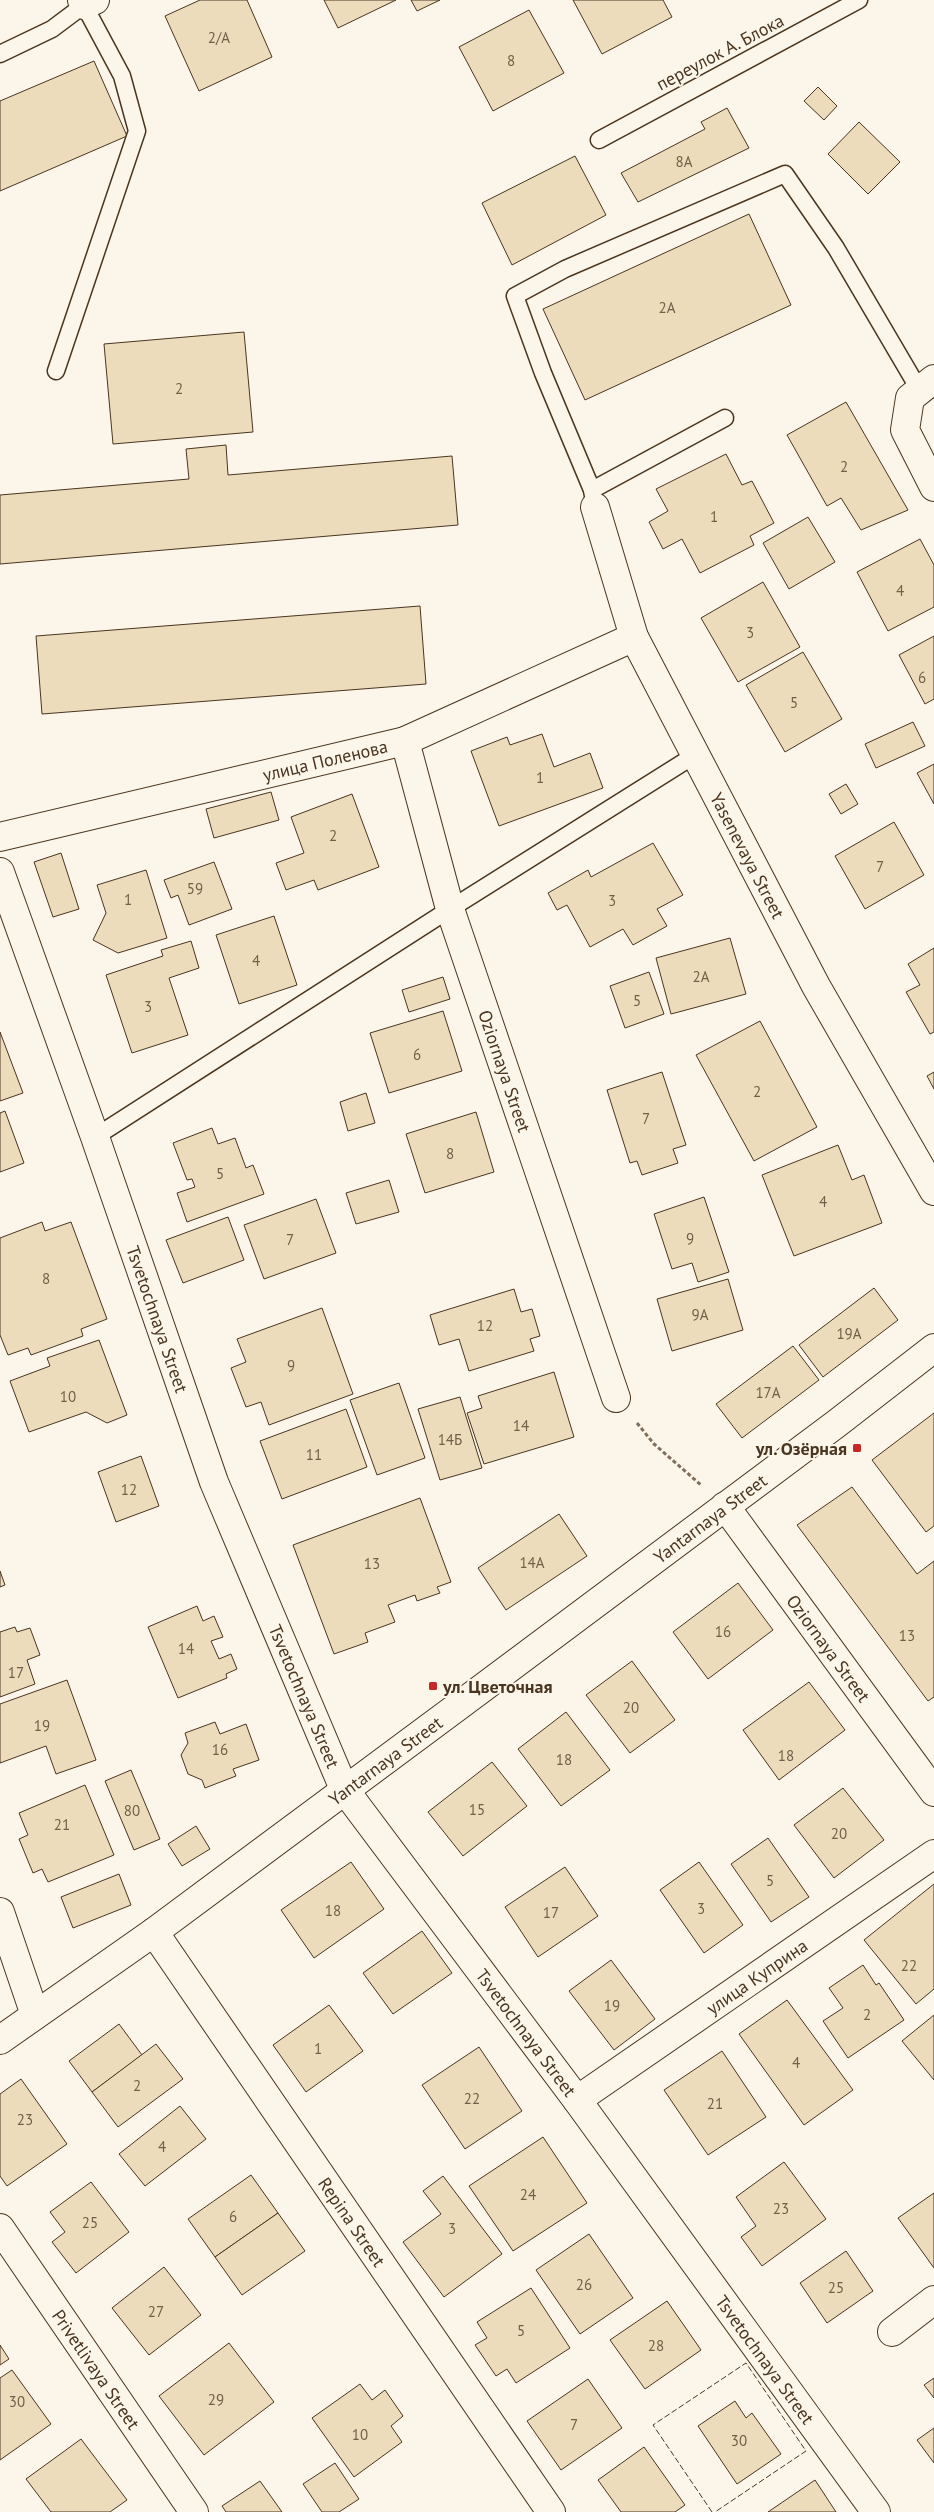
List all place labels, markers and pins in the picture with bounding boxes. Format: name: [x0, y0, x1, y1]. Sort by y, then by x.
place label: ул. Озёрная: [755, 1437, 847, 1460]
marker: ул. Озёрная: [851, 1442, 863, 1454]
place label: ул. Цветочная: [442, 1675, 552, 1698]
marker: ул. Цветочная: [427, 1680, 439, 1692]

